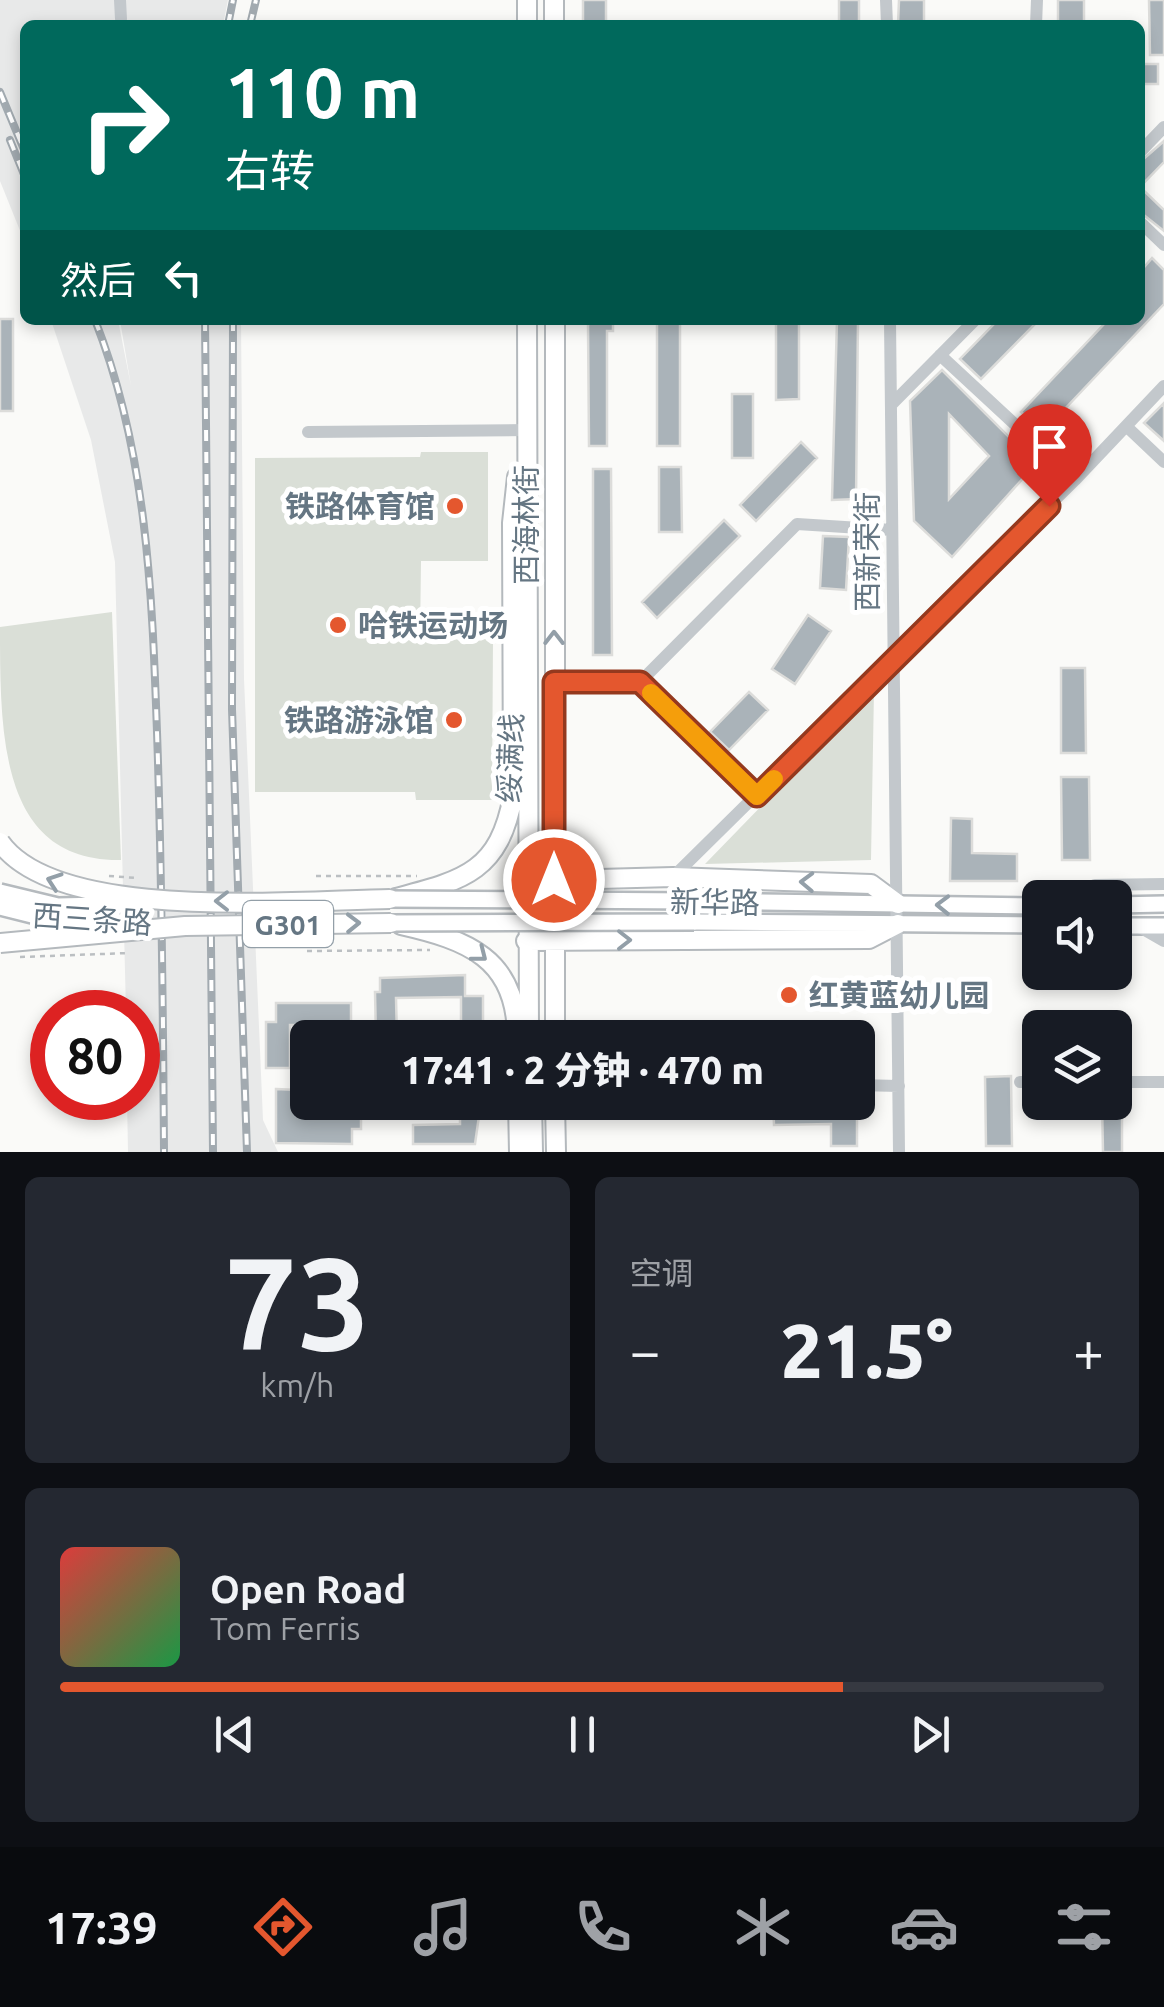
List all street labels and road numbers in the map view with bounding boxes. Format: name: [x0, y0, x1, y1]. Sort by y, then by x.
street label: 西海林街: [509, 465, 543, 585]
street label: 西新荣街: [850, 492, 884, 612]
street label: 绥满线: [491, 712, 529, 804]
street label: 新华路: [670, 884, 760, 920]
street label: 西三条路: [31, 898, 153, 940]
road number: G301: [243, 901, 333, 947]

